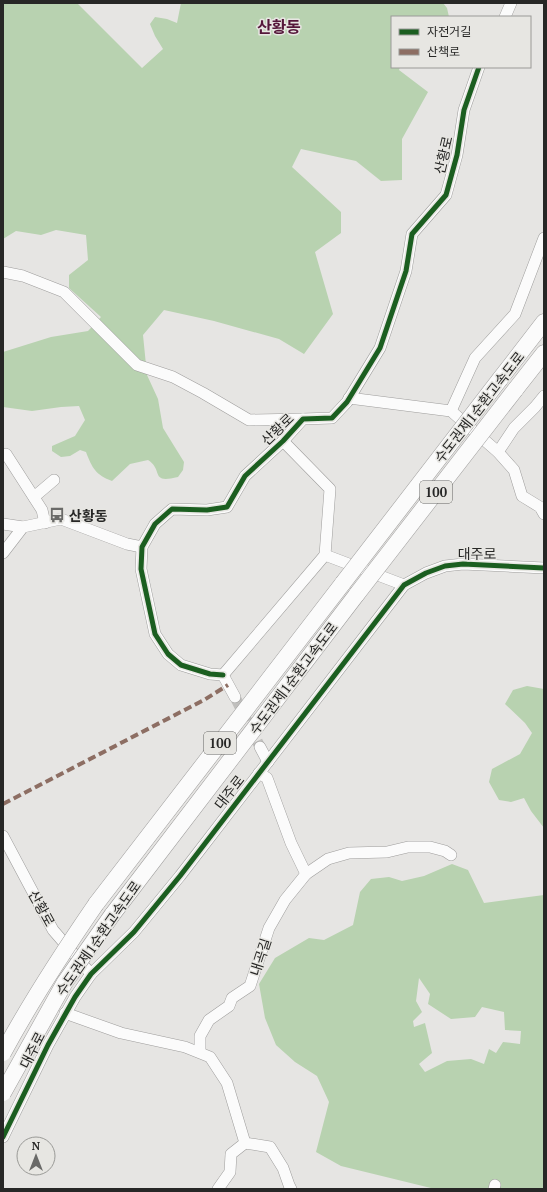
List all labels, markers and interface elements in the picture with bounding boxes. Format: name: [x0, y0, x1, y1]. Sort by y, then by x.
district label: 산황동: [257, 16, 301, 38]
legend: [391, 16, 531, 68]
text: 자전거길: [427, 24, 471, 39]
text: 산책로: [427, 44, 460, 59]
street label: 산황로: [429, 134, 457, 176]
street label: 수도권제1순환고속도로: [430, 347, 529, 467]
street label: 산황로: [257, 409, 298, 449]
road number: 100: [420, 481, 452, 503]
bus stop icon: 산황동: [48, 506, 66, 524]
place label: 산황동: [69, 506, 108, 525]
street label: 대주로: [458, 544, 496, 563]
street label: 수도권제1순환고속도로: [244, 618, 342, 738]
road number: 100: [204, 732, 236, 754]
street label: 대주로: [210, 771, 248, 813]
street label: 수도권제1순환고속도로: [51, 877, 145, 999]
street label: 산황로: [24, 886, 60, 930]
street label: 내곡길: [245, 936, 275, 978]
street label: 대주로: [15, 1028, 49, 1072]
north arrow: [16, 1136, 56, 1176]
text: N: [32, 1139, 41, 1153]

